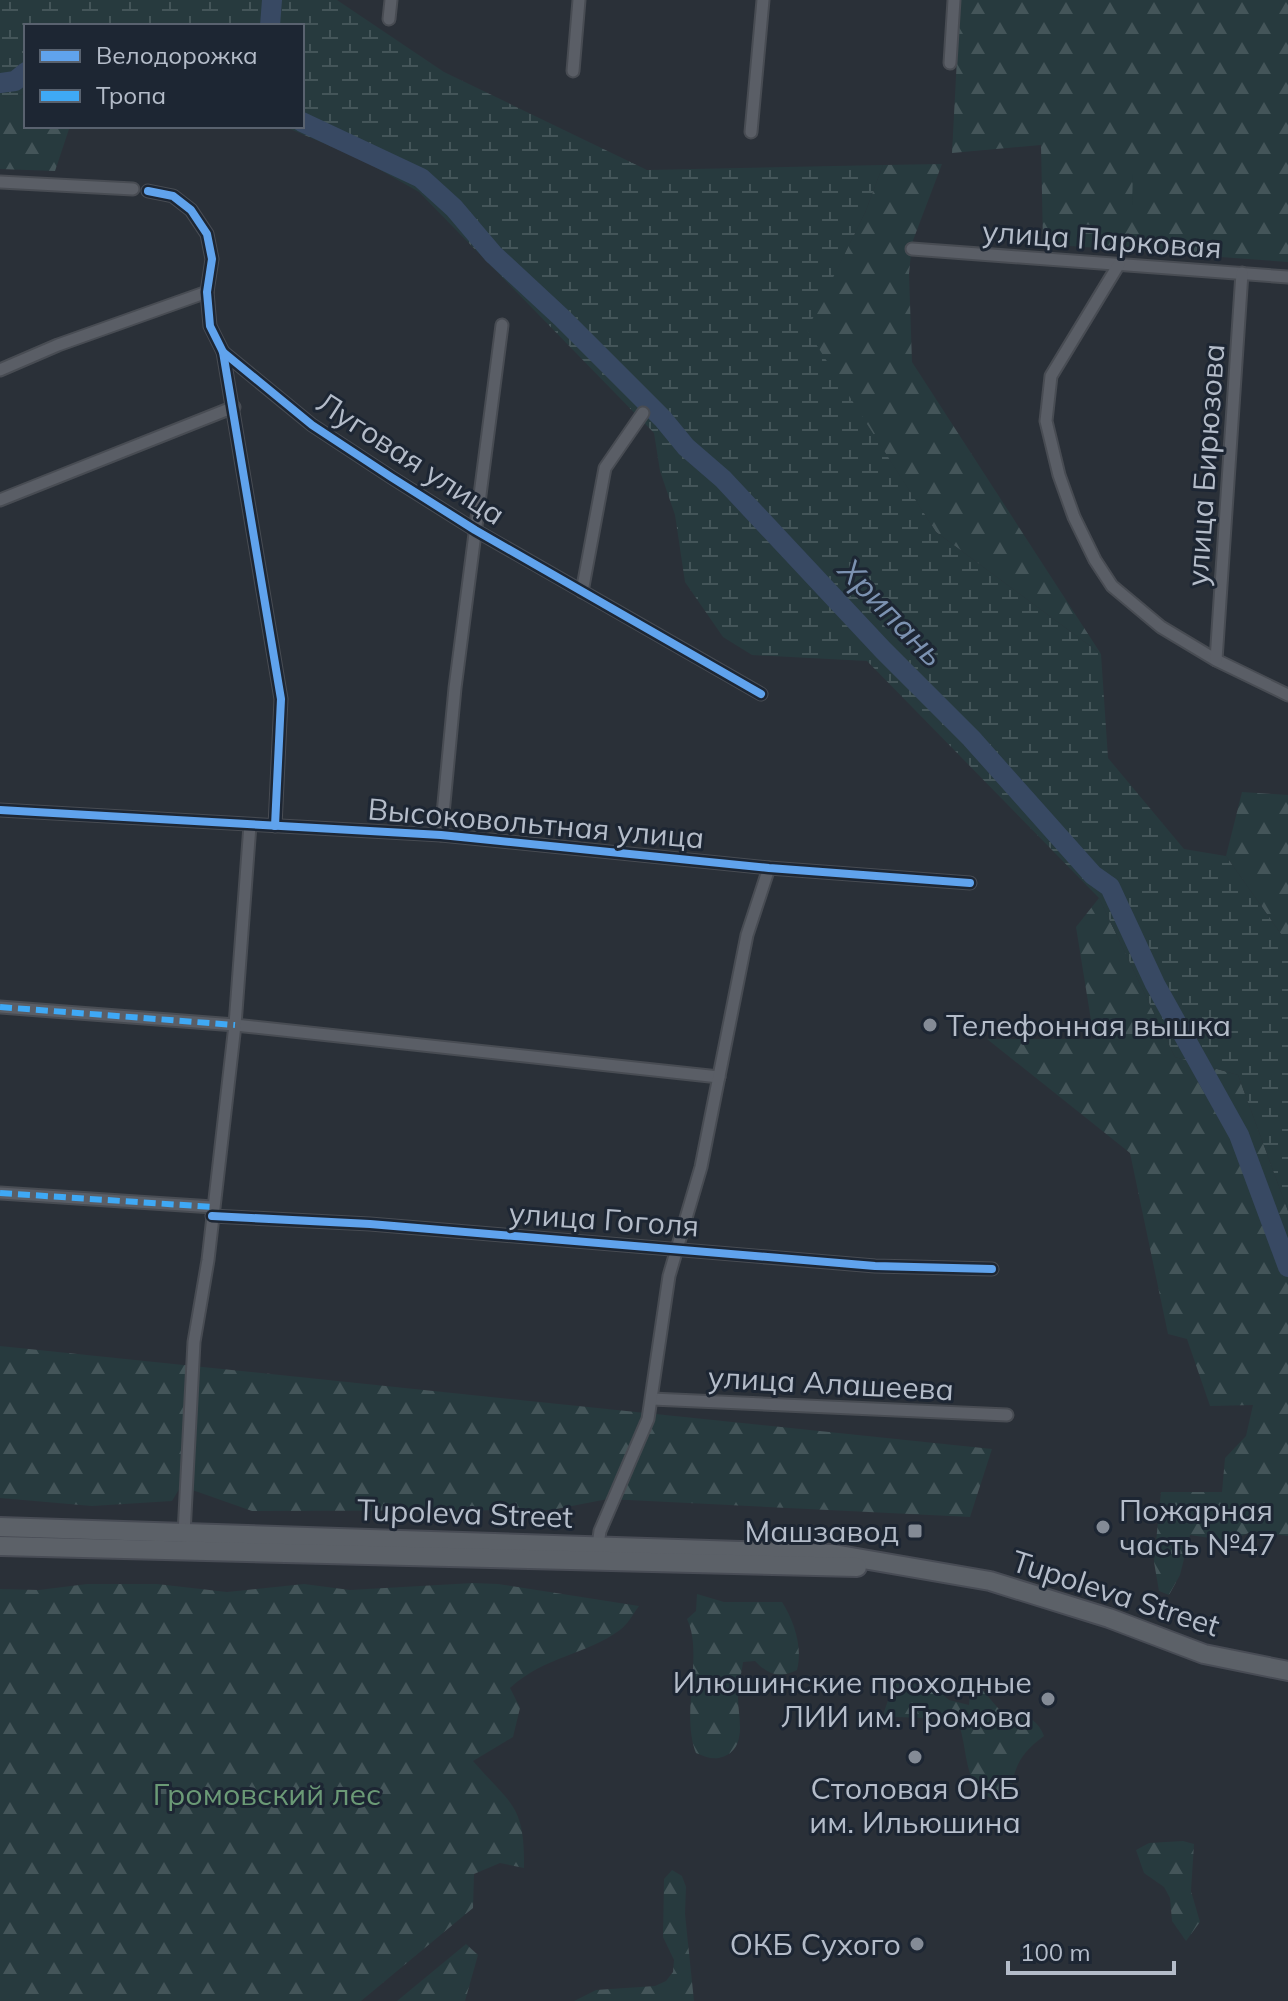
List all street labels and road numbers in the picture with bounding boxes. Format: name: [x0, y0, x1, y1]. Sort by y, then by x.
street label: улица Парковая: [981, 212, 1223, 266]
street label: улица Бирюзова: [1178, 342, 1232, 588]
street label: Луговая улица: [310, 383, 512, 533]
street label: Высоковольтная улица: [366, 789, 706, 857]
street label: улица Гоголя: [508, 1193, 700, 1245]
street label: улица Алашеева: [707, 1358, 955, 1408]
street label: Tupoleva Street: [356, 1490, 574, 1536]
street label: Tupoleva Street: [1007, 1542, 1225, 1644]

